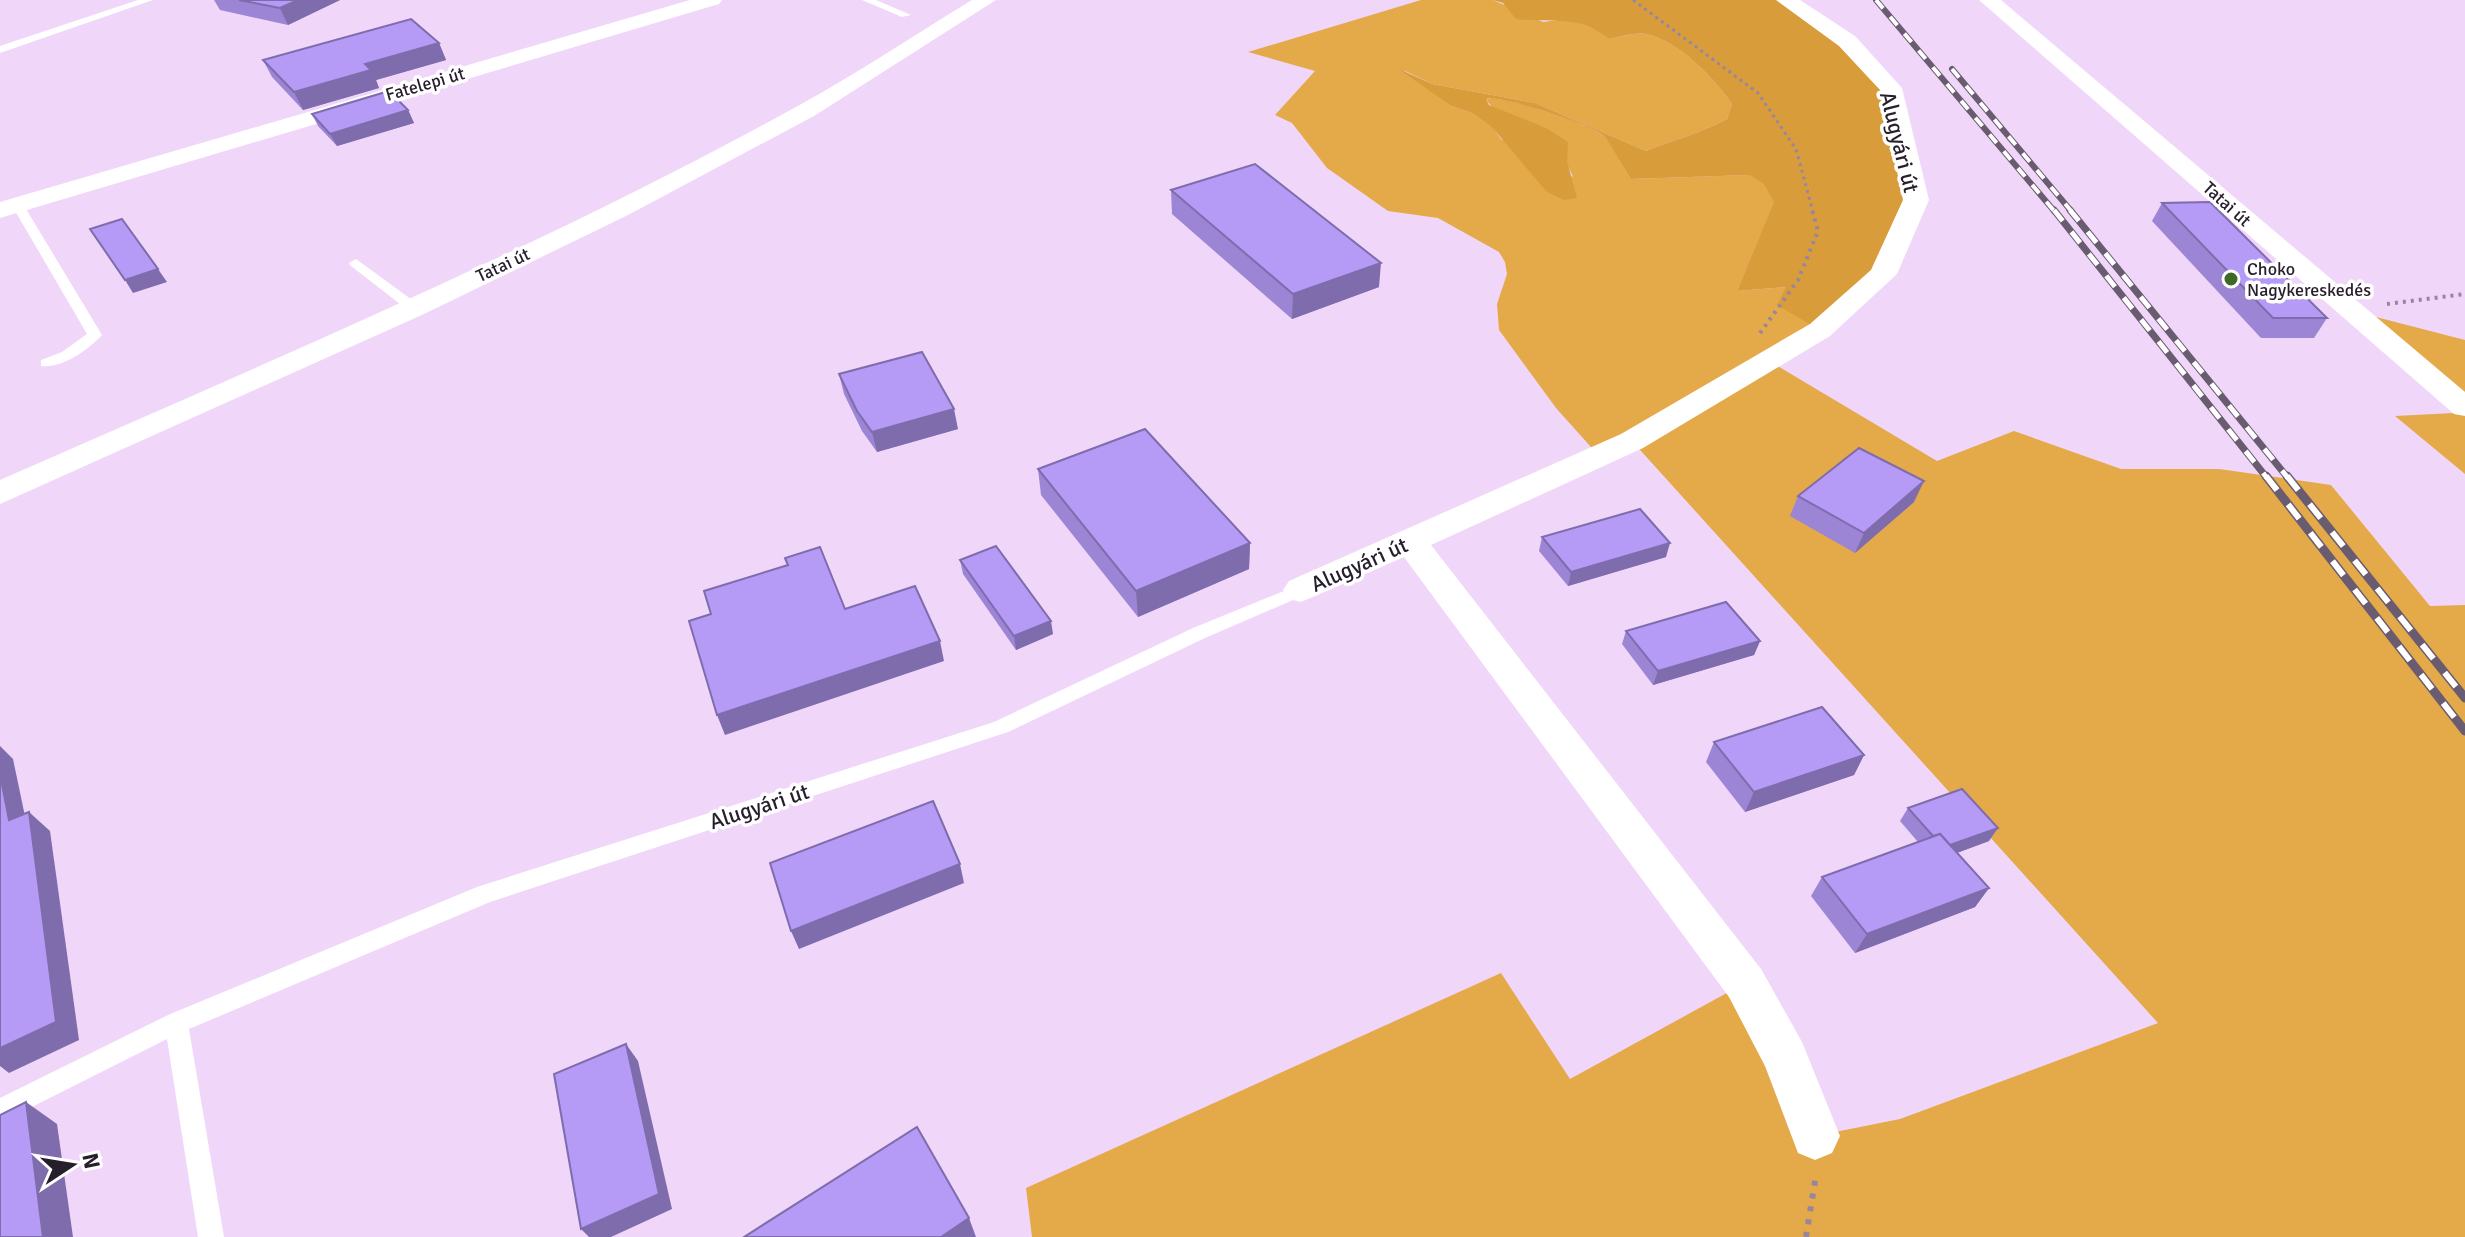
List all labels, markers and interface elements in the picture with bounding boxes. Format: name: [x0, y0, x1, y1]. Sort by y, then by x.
street label: Fatelepi út: [383, 62, 467, 106]
street label: Alugyári út: [1874, 89, 1925, 196]
street label: Tatai út: [2198, 177, 2256, 231]
street label: Tatai út: [473, 243, 533, 287]
place label: Choko Nagykereskedés: [2247, 258, 2371, 301]
marker: Choko Nagykereskedés: [2222, 270, 2240, 288]
street label: Alugyári út: [1307, 531, 1412, 598]
street label: Alugyári út: [706, 778, 813, 835]
north arrow: [32, 1125, 112, 1205]
text: N: [76, 1151, 106, 1171]

